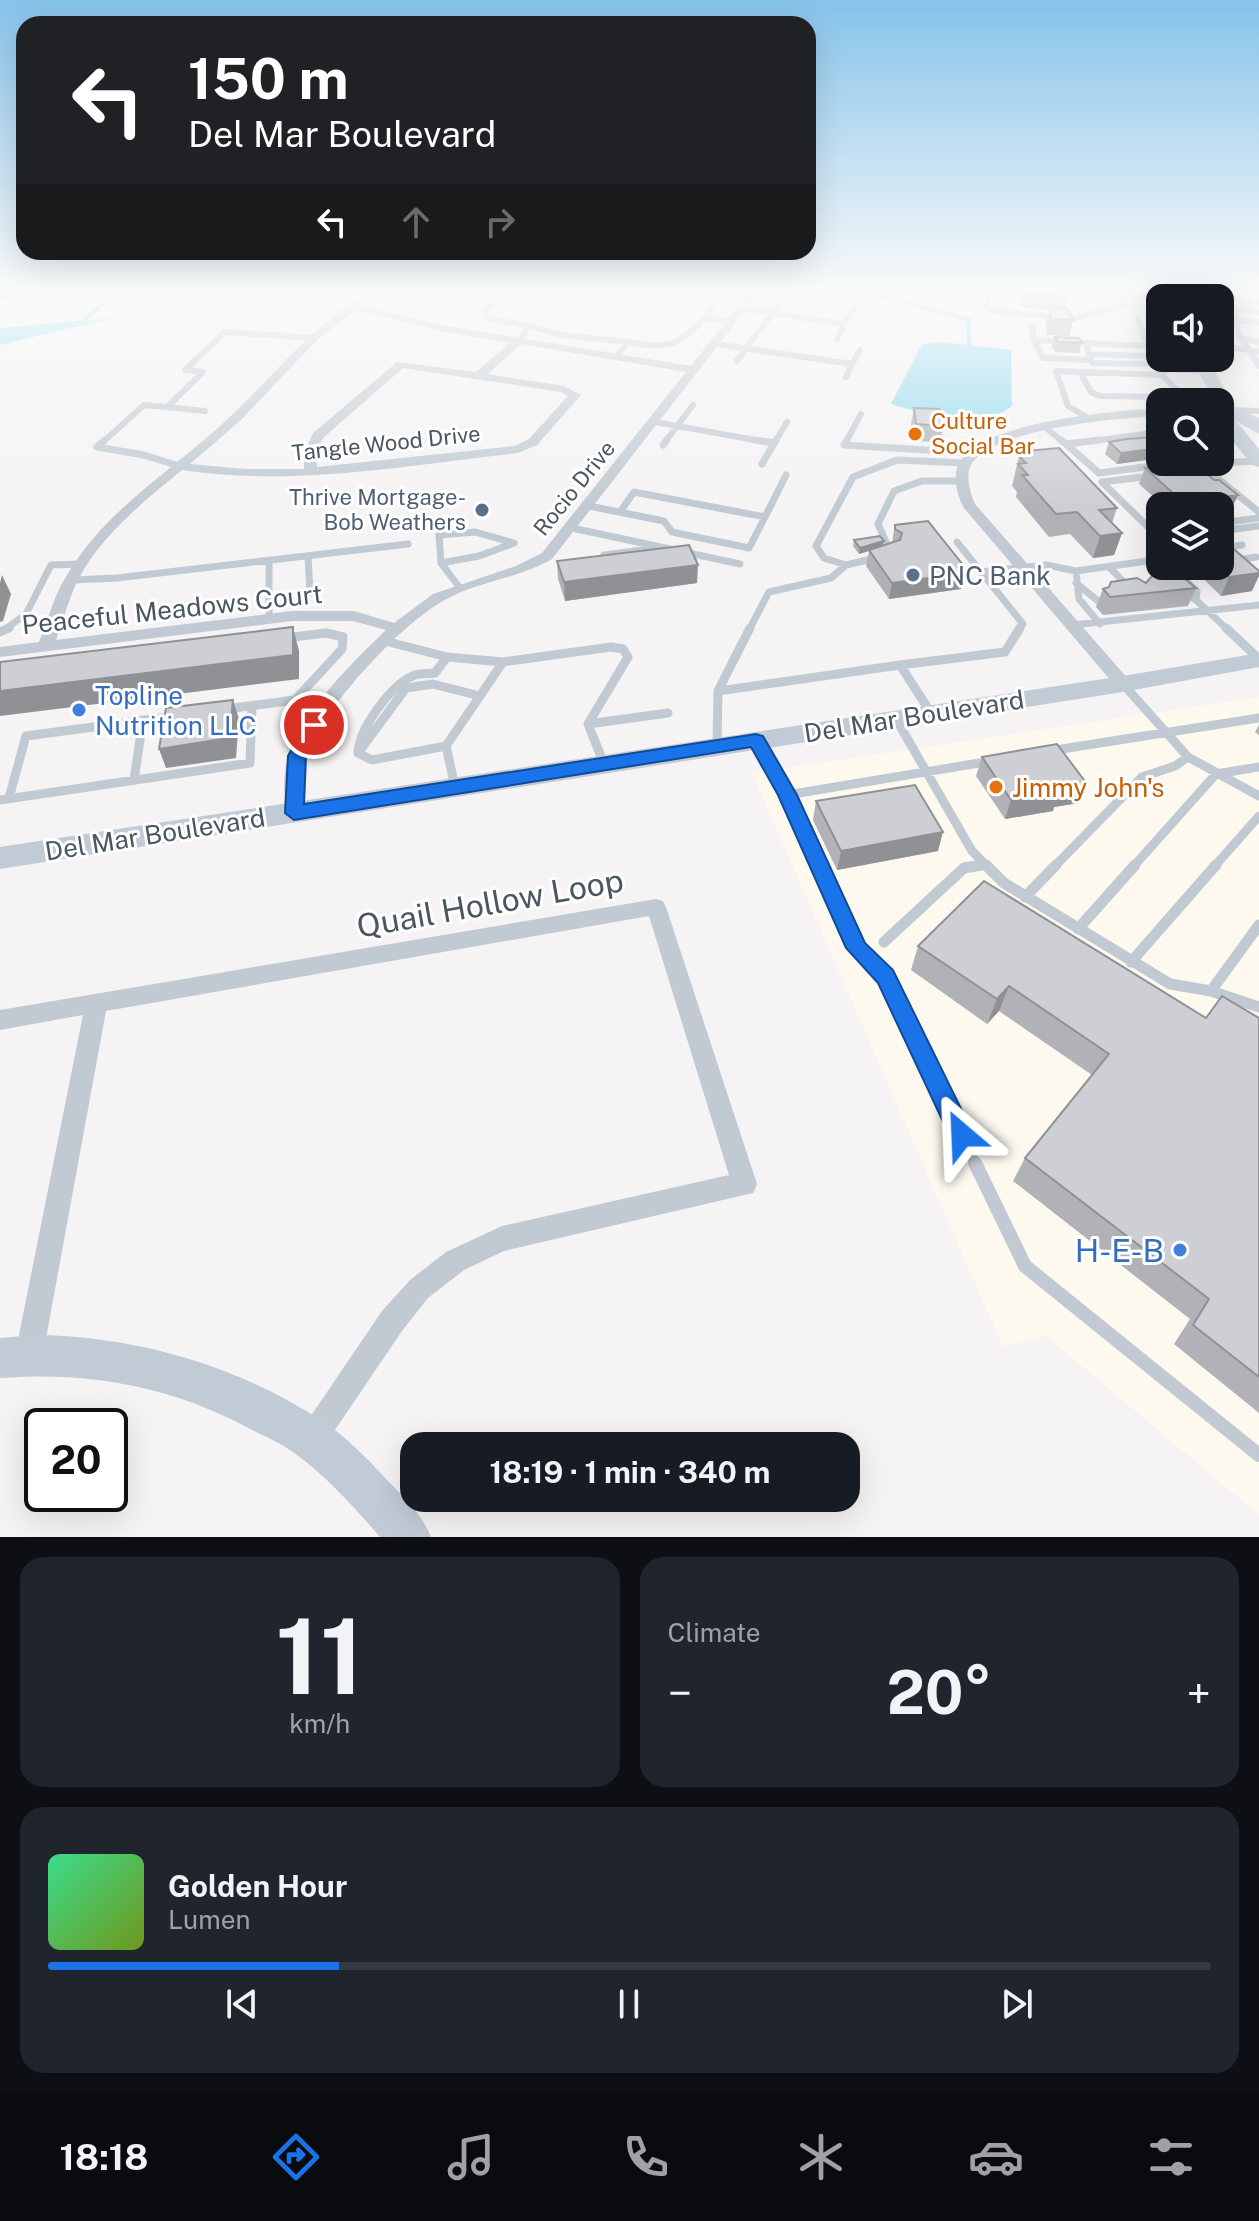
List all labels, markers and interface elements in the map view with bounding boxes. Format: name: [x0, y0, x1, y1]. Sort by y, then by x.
text: 150 m: [188, 46, 349, 112]
icon: left: [56, 48, 160, 152]
text: Del Mar Boulevard: [188, 113, 496, 155]
icon: left: [310, 200, 354, 244]
icon: ahead: [394, 200, 438, 244]
icon: right: [478, 200, 522, 244]
map controls: [1146, 284, 1234, 580]
button: sound: [1146, 284, 1234, 372]
button: search: [1146, 388, 1234, 476]
place label: Culture Social Bar: [931, 408, 1035, 459]
street label: Tangle Wood Drive: [290, 420, 482, 466]
marker: Culture Social Bar: [906, 425, 924, 443]
street label: Rocio Drive: [528, 435, 620, 541]
place label: Thrive Mortgage- Bob Weathers: [289, 484, 466, 535]
button: layers: [1146, 492, 1234, 580]
marker: Thrive Mortgage- Bob Weathers: [473, 501, 491, 519]
place label: PNC Bank: [929, 560, 1051, 591]
marker: PNC Bank: [904, 566, 922, 584]
street label: Peaceful Meadows Court: [20, 578, 324, 640]
place label: Topline Nutrition LLC: [95, 680, 256, 741]
street label: Del Mar Boulevard: [802, 683, 1026, 749]
pin: [280, 691, 348, 759]
marker: Topline Nutrition LLC: [70, 701, 88, 719]
icon: arrive: [292, 703, 336, 747]
place label: Jimmy John's: [1012, 772, 1164, 803]
marker: Jimmy John's: [987, 778, 1005, 796]
street label: Del Mar Boulevard: [43, 801, 267, 867]
street label: Quail Hollow Loop: [354, 861, 626, 945]
position arrow: [920, 1093, 1004, 1177]
place label: H-E-B: [1075, 1232, 1164, 1269]
marker: H-E-B: [1171, 1241, 1189, 1259]
speed limit sign: 20: [24, 1408, 128, 1512]
text: 18:19 · 1 min · 340 m: [490, 1454, 770, 1490]
text: 11: [275, 1595, 364, 1717]
text: Climate: [668, 1617, 761, 1648]
text: 20°: [887, 1657, 992, 1728]
text: −: [668, 1667, 692, 1719]
text: +: [1187, 1667, 1211, 1719]
text: km/h: [289, 1708, 350, 1739]
text: Golden Hour: [168, 1868, 347, 1904]
text: Lumen: [168, 1904, 251, 1935]
icon: previous: [220, 1982, 264, 2026]
icon: pause: [607, 1982, 651, 2026]
icon: next: [995, 1982, 1039, 2026]
icon: directions: [268, 2129, 324, 2185]
icon: music: [443, 2129, 499, 2185]
icon: phone: [618, 2129, 674, 2185]
icon: climate: [793, 2129, 849, 2185]
icon: car: [968, 2129, 1024, 2185]
icon: filters: [1143, 2129, 1199, 2185]
text: 18:18: [60, 2136, 148, 2178]

